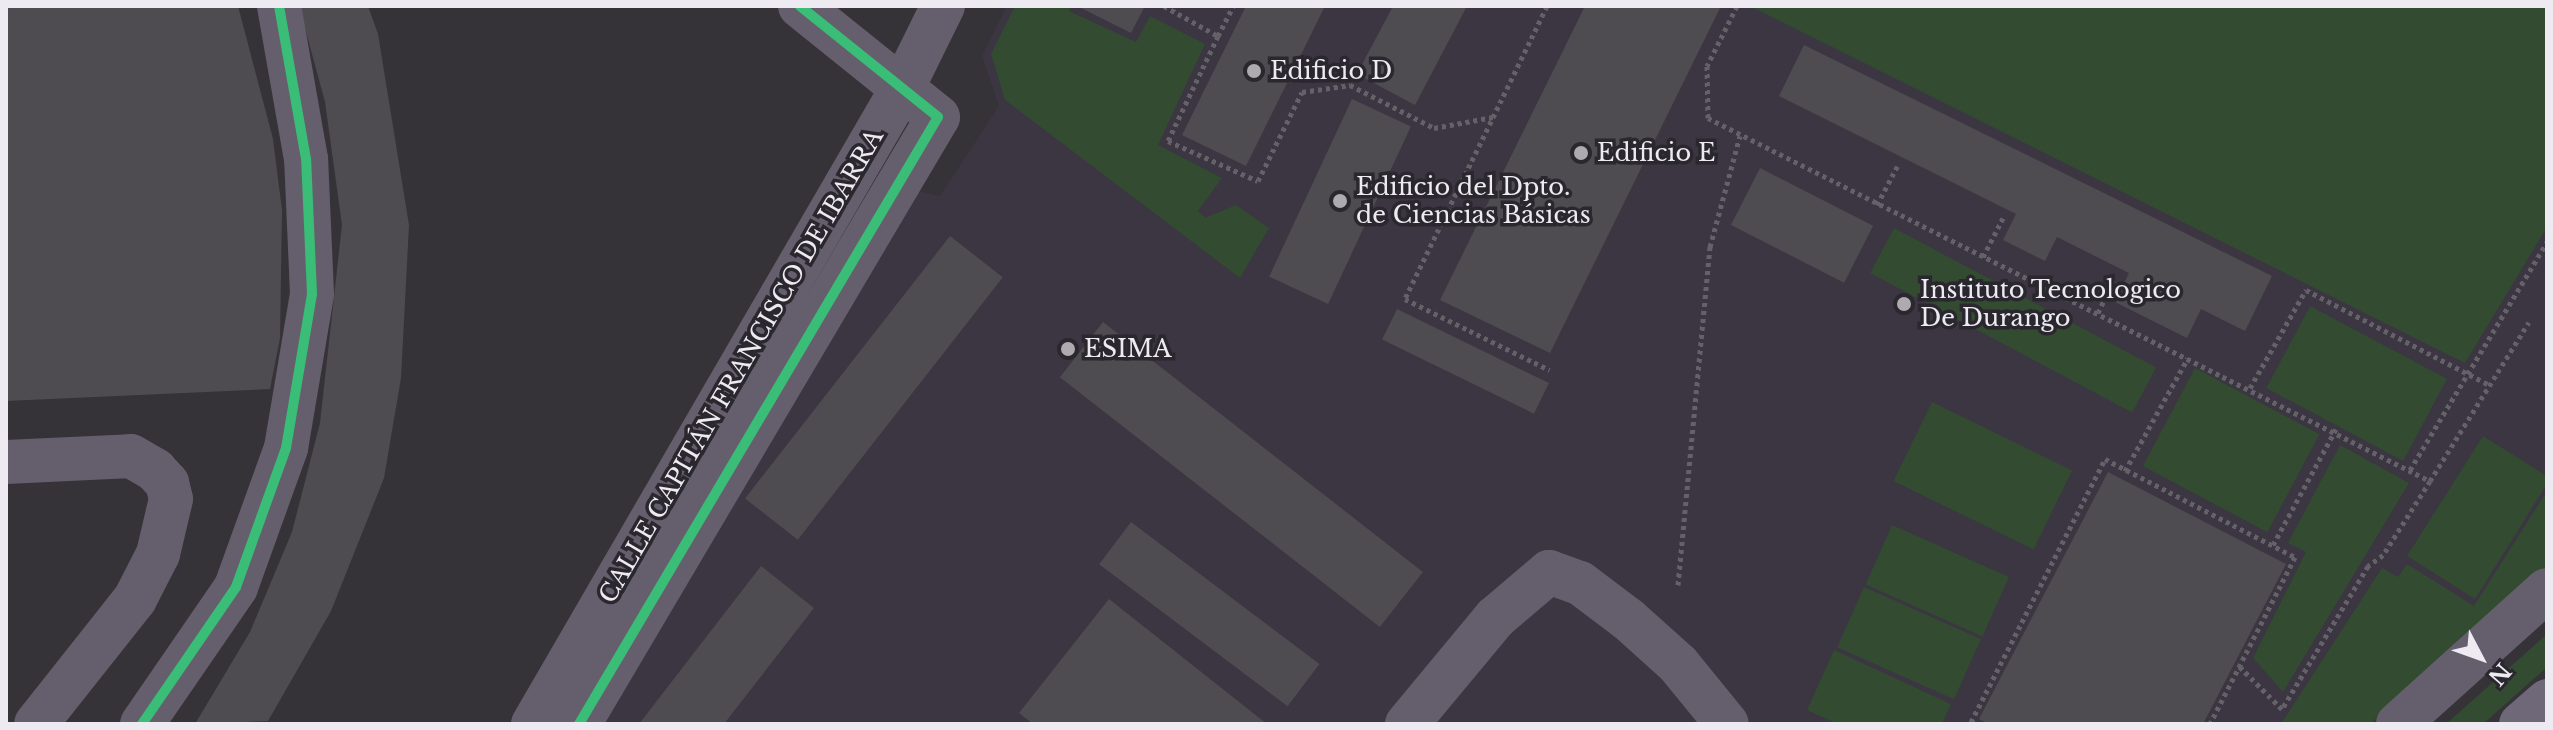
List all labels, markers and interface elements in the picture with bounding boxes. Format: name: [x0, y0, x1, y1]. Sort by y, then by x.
place label: Edificio D: [1270, 57, 1392, 85]
marker: Edificio D: [1245, 62, 1263, 80]
street label: CALLE CAPITÁN FRANCISCO DE IBARRA: [593, 124, 889, 608]
place label: Edificio E: [1597, 139, 1715, 167]
marker: Edificio E: [1572, 144, 1590, 162]
place label: Edificio del Dpto. de Ciencias Básicas: [1356, 173, 1591, 229]
marker: Edificio del Dpto. de Ciencias Básicas: [1331, 192, 1349, 210]
place label: Instituto Tecnologico De Durango: [1920, 276, 2182, 332]
marker: Instituto Tecnologico De Durango: [1895, 295, 1913, 313]
place label: ESIMA: [1084, 335, 1172, 363]
marker: ESIMA: [1059, 340, 1077, 358]
north arrow: [2441, 618, 2521, 698]
text: N: [2483, 657, 2516, 691]

